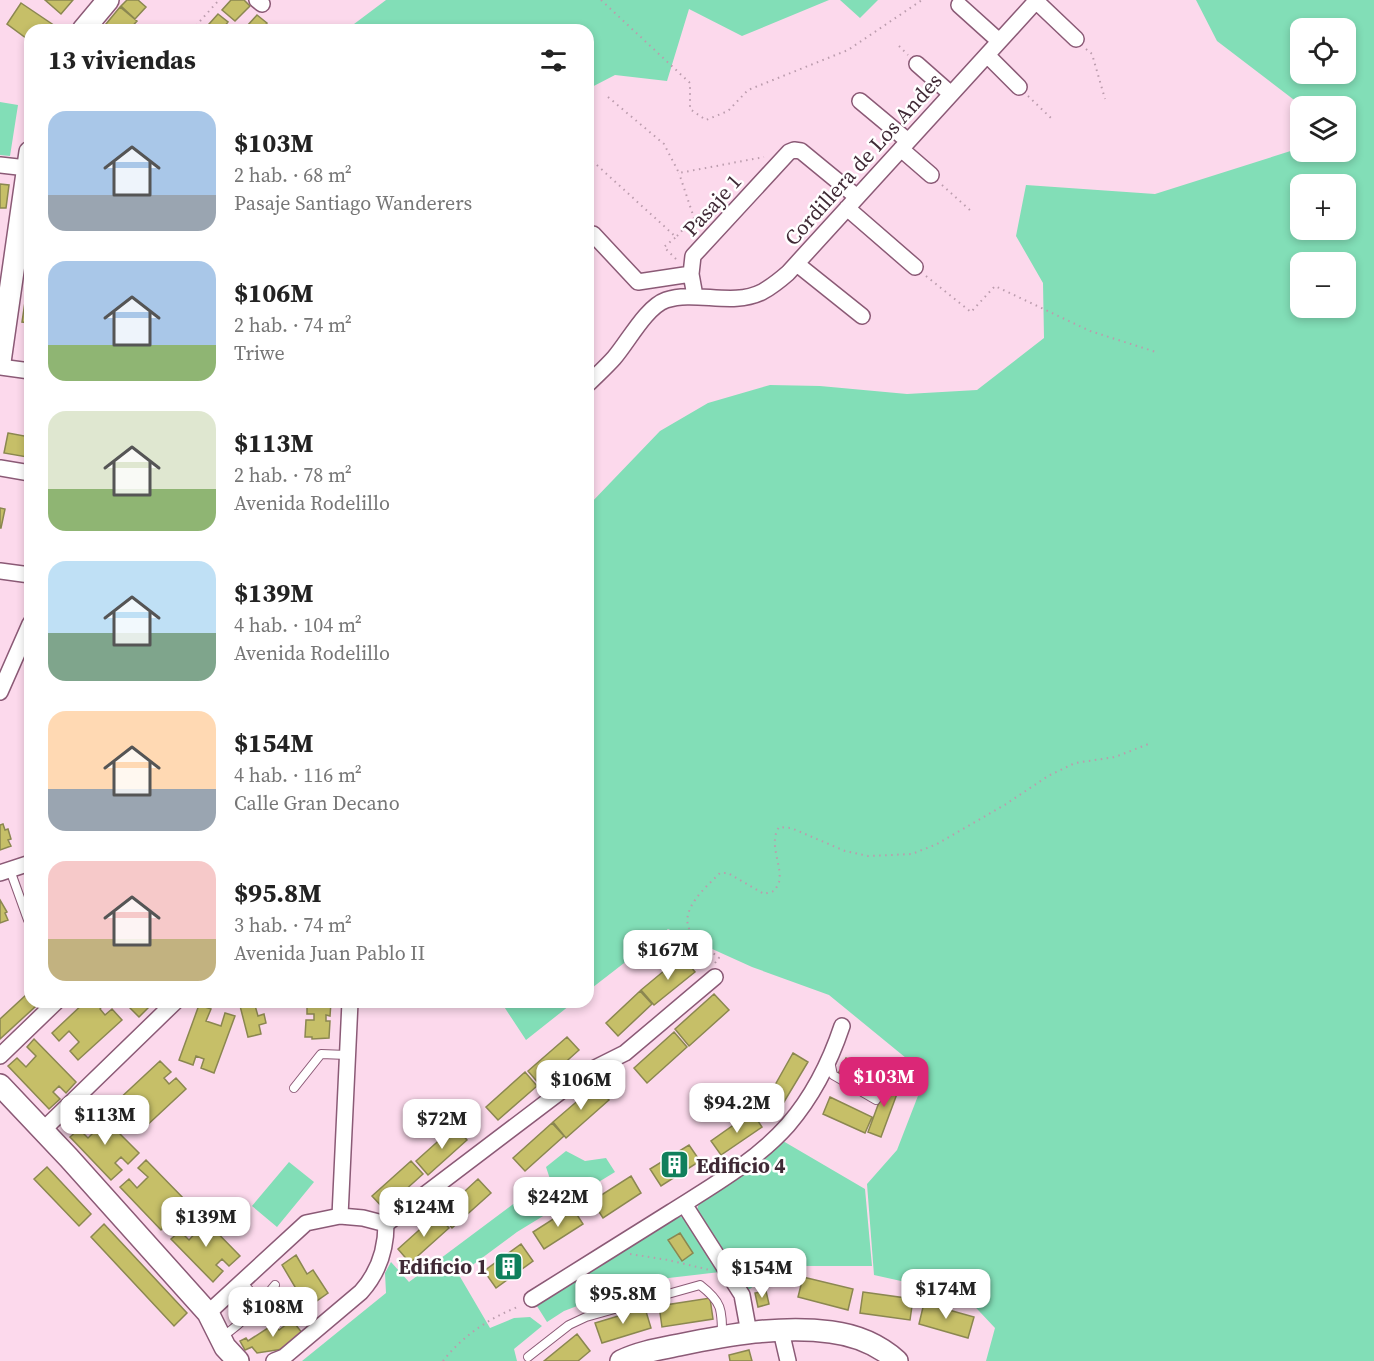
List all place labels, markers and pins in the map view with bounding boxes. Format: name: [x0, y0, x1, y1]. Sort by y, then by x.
pin: $167M: [626, 930, 710, 981]
pin: $103M: [842, 1057, 926, 1108]
pin: $106M: [539, 1060, 623, 1111]
pin: $94.2M: [688, 1083, 786, 1134]
pin: $113M: [63, 1095, 147, 1146]
pin: $72M: [406, 1099, 478, 1150]
building icon: Edificio 4: [659, 1149, 691, 1181]
place label: Edificio 4: [696, 1151, 786, 1180]
pin: $242M: [516, 1177, 600, 1228]
pin: $124M: [382, 1187, 466, 1238]
pin: $139M: [164, 1197, 248, 1248]
pin: $154M: [720, 1248, 804, 1299]
building icon: Edificio 1: [493, 1250, 525, 1282]
place label: Edificio 1: [398, 1252, 488, 1281]
pin: $174M: [904, 1269, 988, 1320]
pin: $95.8M: [574, 1274, 672, 1325]
pin: $108M: [231, 1287, 315, 1338]

